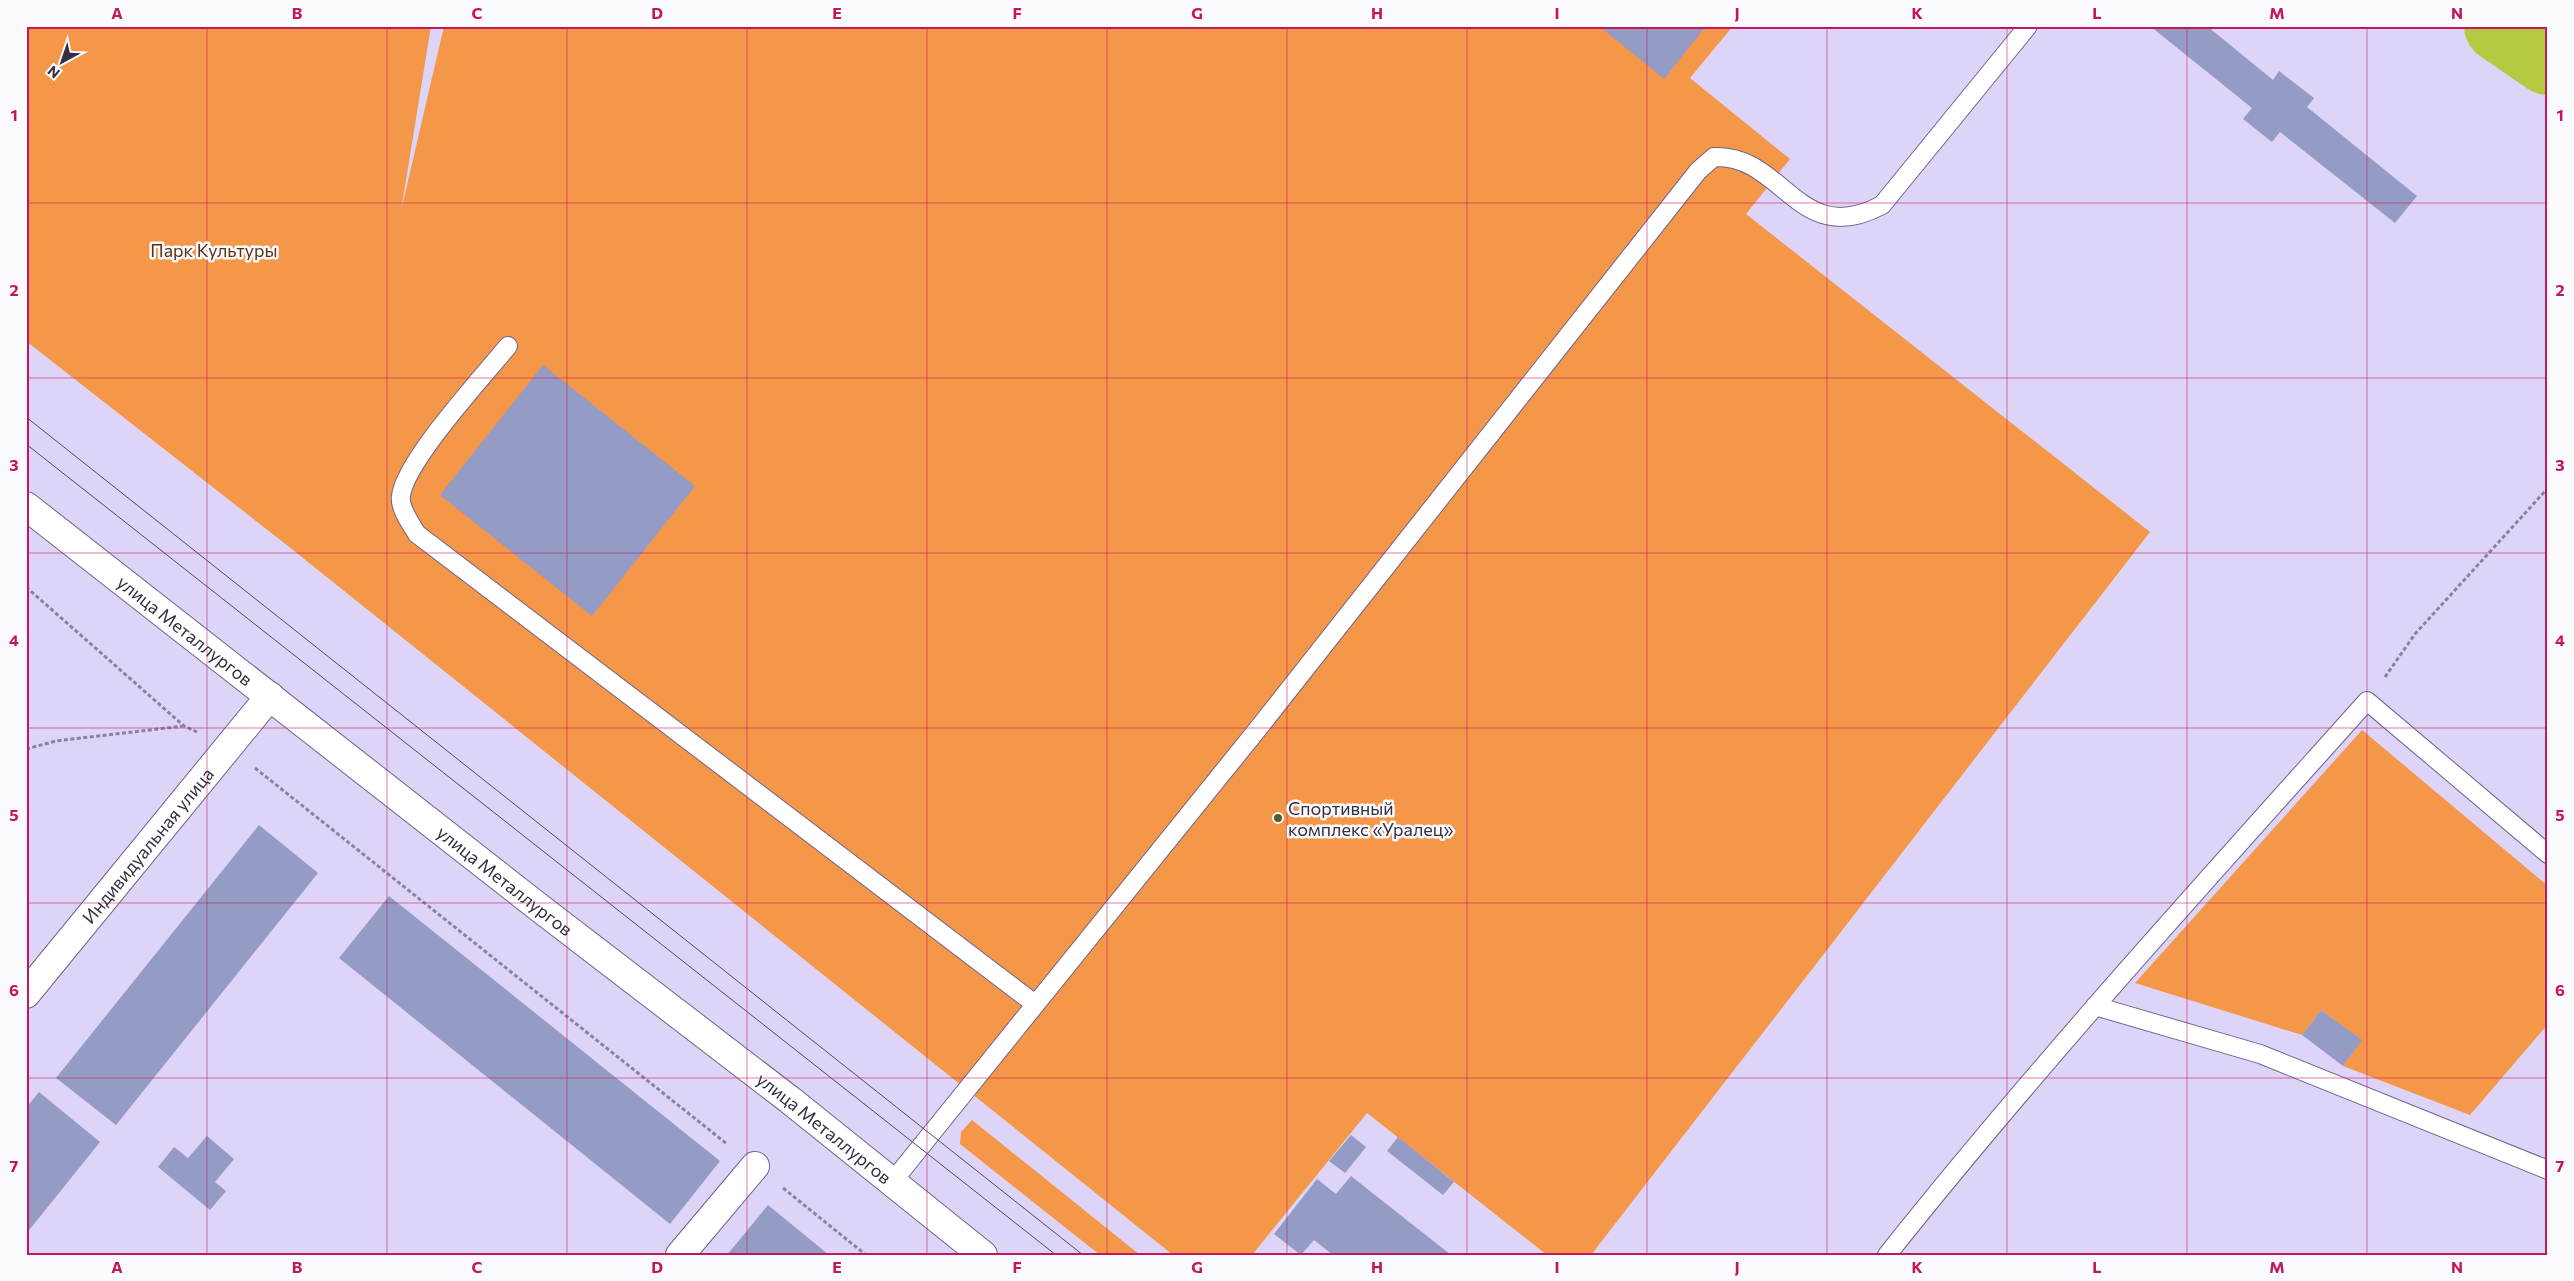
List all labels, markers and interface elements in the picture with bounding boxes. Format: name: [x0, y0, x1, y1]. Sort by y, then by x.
text: A: [111, 3, 123, 22]
text: B: [292, 3, 303, 22]
text: C: [472, 3, 483, 22]
text: D: [651, 3, 663, 22]
text: E: [832, 3, 842, 22]
text: F: [1012, 3, 1022, 22]
text: G: [1191, 3, 1203, 22]
text: H: [1371, 3, 1383, 22]
text: I: [1554, 3, 1560, 22]
text: J: [1734, 3, 1740, 22]
text: K: [1911, 3, 1923, 22]
text: L: [2092, 3, 2102, 22]
text: M: [2269, 3, 2285, 22]
text: N: [2451, 3, 2463, 22]
north arrow: [38, 38, 88, 88]
text: N: [44, 62, 63, 82]
text: 1: [10, 105, 18, 124]
text: 1: [2556, 105, 2564, 124]
park label: Парк Культуры: [150, 239, 278, 261]
text: 2: [9, 280, 19, 299]
text: 2: [2555, 280, 2565, 299]
text: 3: [9, 455, 19, 474]
text: 3: [2555, 455, 2565, 474]
street label: улица Металлургов: [113, 571, 257, 690]
text: 4: [9, 630, 19, 649]
text: 4: [2555, 630, 2565, 649]
street label: Индивидуальная улица: [77, 763, 218, 928]
place label: Спортивный комплекс «Уралец»: [1288, 797, 1454, 840]
text: 5: [9, 805, 19, 824]
text: 5: [2555, 805, 2565, 824]
marker: Спортивный комплекс «Уралец»: [1272, 812, 1284, 824]
street label: улица Металлургов: [433, 821, 577, 940]
text: 6: [9, 980, 19, 999]
text: 6: [2555, 980, 2565, 999]
street label: улица Металлургов: [753, 1068, 896, 1188]
text: 7: [10, 1156, 19, 1175]
text: 7: [2556, 1156, 2565, 1175]
text: A: [111, 1257, 123, 1276]
text: B: [292, 1257, 303, 1276]
text: C: [472, 1257, 483, 1276]
text: D: [651, 1257, 663, 1276]
text: E: [832, 1257, 842, 1276]
text: F: [1012, 1257, 1022, 1276]
text: G: [1191, 1257, 1203, 1276]
text: H: [1371, 1257, 1383, 1276]
text: I: [1554, 1257, 1560, 1276]
text: J: [1734, 1257, 1740, 1276]
text: K: [1911, 1257, 1923, 1276]
text: L: [2092, 1257, 2102, 1276]
text: M: [2269, 1257, 2285, 1276]
text: N: [2451, 1257, 2463, 1276]

